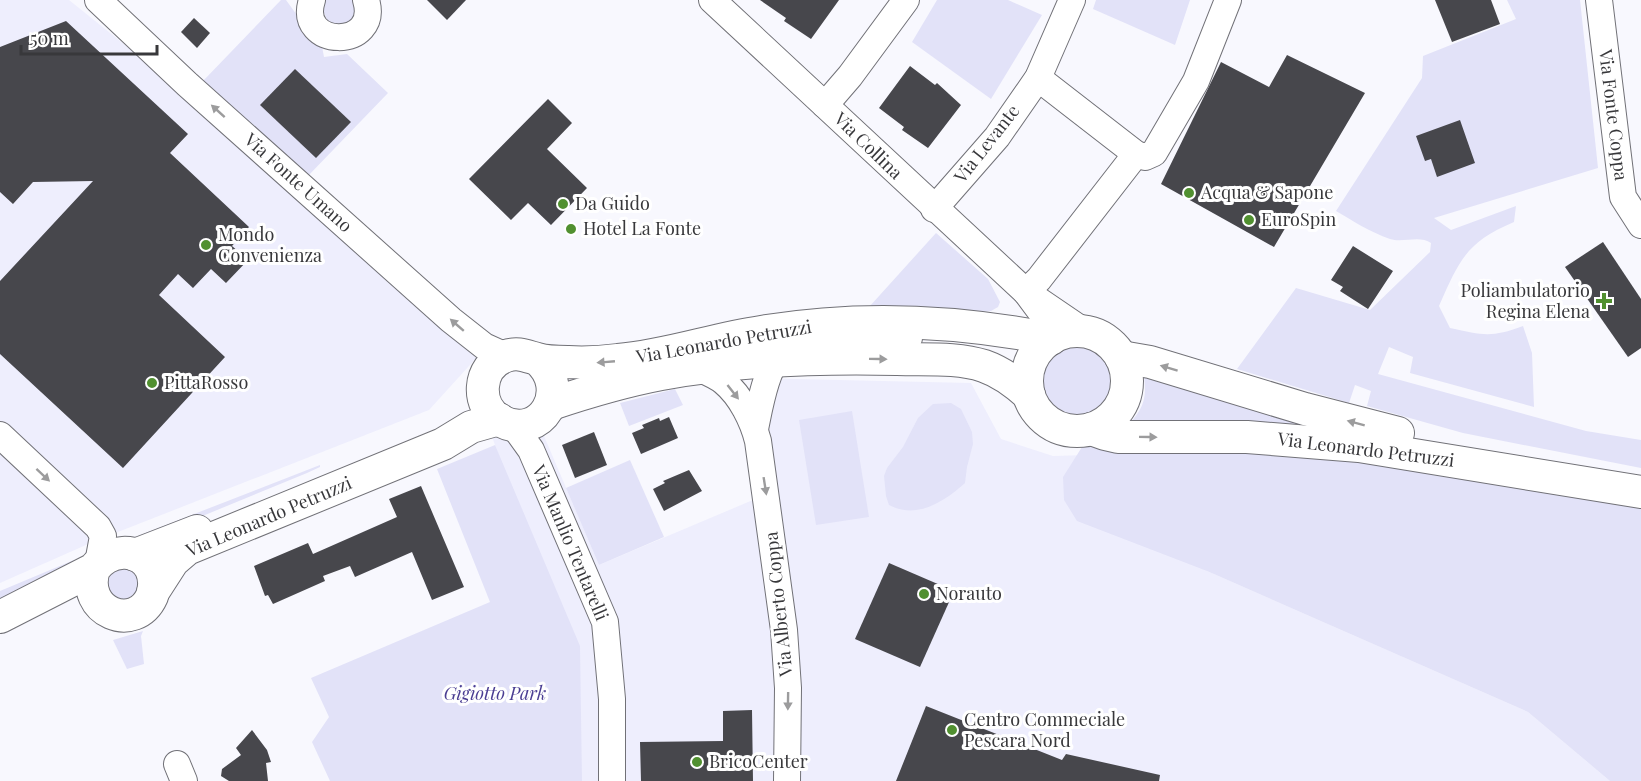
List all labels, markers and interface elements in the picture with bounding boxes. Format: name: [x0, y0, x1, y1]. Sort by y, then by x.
scale bar: [21, 18, 158, 56]
text: 50 m: [30, 26, 69, 50]
street label: Via Fonte Coppa: [1594, 47, 1634, 182]
street label: Via Levante: [948, 99, 1024, 188]
one-way arrow: [211, 105, 226, 118]
street label: Via Collina: [828, 106, 908, 184]
street label: Via Fonte Umano: [239, 127, 358, 237]
place label: Acqua & Sapone: [1200, 180, 1333, 204]
marker: Acqua & Sapone: [1182, 186, 1196, 200]
place label: Da Guido: [575, 191, 650, 215]
marker: Da Guido: [556, 197, 570, 211]
place label: EuroSpin: [1261, 207, 1336, 231]
marker: EuroSpin: [1242, 213, 1256, 227]
place label: Hotel La Fonte: [583, 216, 701, 240]
place label: Mondo Convenienza: [218, 222, 322, 267]
marker: Hotel La Fonte: [564, 222, 578, 236]
marker: Mondo Convenienza: [199, 238, 213, 252]
place label: Poliambulatorio Regina Elena: [1461, 278, 1590, 323]
marker: Poliambulatorio Regina Elena: [1595, 292, 1613, 310]
street label: Via Leonardo Petruzzi: [633, 314, 813, 368]
one-way arrow: [450, 319, 465, 332]
one-way arrow: [868, 354, 887, 364]
one-way arrow: [596, 357, 615, 367]
one-way arrow: [1160, 363, 1178, 372]
place label: PittaRosso: [164, 370, 248, 394]
marker: PittaRosso: [145, 376, 159, 390]
one-way arrow: [726, 384, 739, 400]
one-way arrow: [1347, 418, 1366, 428]
street label: Via Leonardo Petruzzi: [1275, 426, 1456, 472]
one-way arrow: [1138, 432, 1157, 442]
street label: Via Manlio Tentarelli: [527, 460, 615, 624]
one-way arrow: [35, 468, 50, 482]
street label: Via Leonardo Petruzzi: [181, 470, 355, 562]
one-way arrow: [761, 477, 770, 496]
street label: Via Alberto Coppa: [758, 531, 798, 679]
place label: Norauto: [936, 581, 1002, 605]
marker: Norauto: [917, 587, 931, 601]
park label: Gigiotto Park: [444, 681, 546, 705]
one-way arrow: [783, 691, 793, 710]
place label: Centro Commeciale Pescara Nord: [964, 707, 1125, 752]
marker: Centro Commeciale Pescara Nord: [945, 723, 959, 737]
place label: BricoCenter: [709, 749, 808, 773]
marker: BricoCenter: [690, 755, 704, 769]

